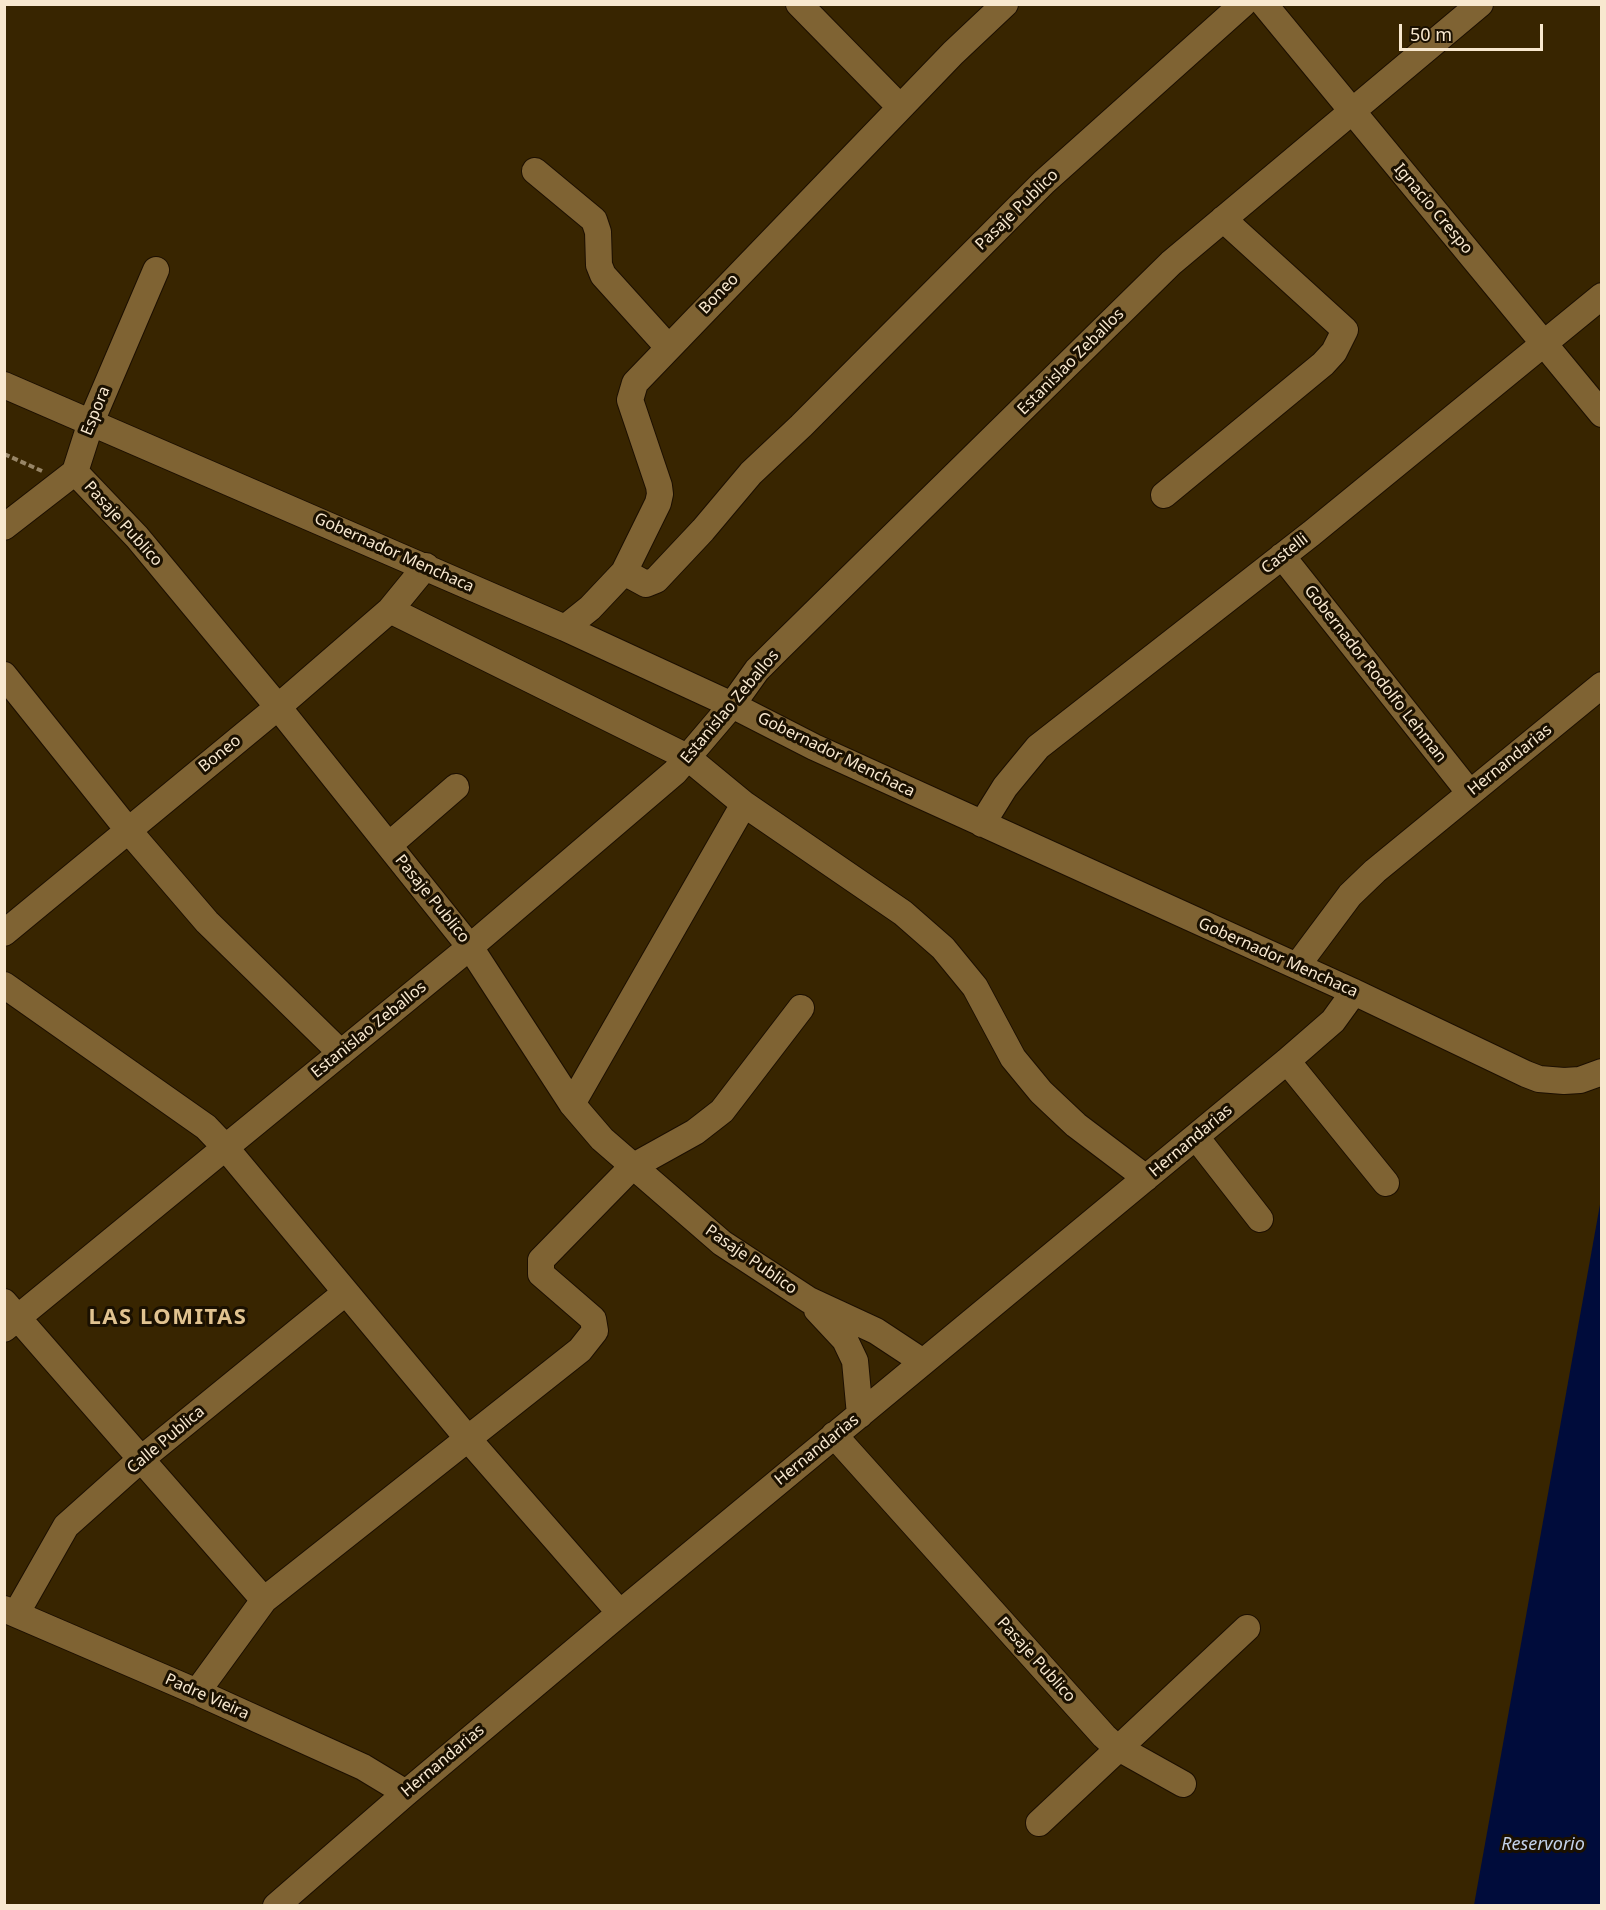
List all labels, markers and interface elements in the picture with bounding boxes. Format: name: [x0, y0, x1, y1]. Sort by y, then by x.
scale bar: [1402, 12, 1546, 50]
text: 50 m: [1410, 22, 1452, 46]
street label: Ignacio Crespo: [1390, 160, 1476, 258]
street label: Pasaje Publico: [972, 166, 1062, 254]
street label: Boneo: [695, 270, 743, 318]
street label: Estanislao Zeballos: [1014, 305, 1128, 419]
street label: Espora: [77, 384, 115, 438]
street label: Pasaje Publico: [80, 478, 166, 570]
street label: Gobernador Menchaca: [311, 509, 477, 597]
street label: Castelli: [1258, 530, 1312, 578]
street label: Gobernador Rodolfo Lehman: [1300, 582, 1450, 766]
street label: Estanislao Zeballos: [677, 646, 783, 768]
street label: Gobernador Menchaca: [754, 709, 918, 801]
street label: Hernandarias: [1464, 720, 1556, 800]
street label: Boneo: [195, 731, 245, 777]
street label: Pasaje Publico: [391, 851, 473, 947]
street label: Gobernador Menchaca: [1195, 914, 1361, 1002]
street label: Estanislao Zeballos: [308, 978, 430, 1082]
street label: Hernandarias: [1146, 1101, 1236, 1181]
street label: Pasaje Publico: [701, 1221, 801, 1299]
district label: LAS LOMITAS: [89, 1305, 247, 1331]
street label: Calle Publica: [124, 1402, 208, 1478]
street label: Hernandarias: [771, 1410, 863, 1490]
street label: Pasaje Publico: [993, 1614, 1079, 1706]
street label: Padre Vieira: [162, 1670, 252, 1724]
street label: Hernandarias: [398, 1721, 488, 1801]
water label: Reservorio: [1501, 1834, 1585, 1856]

